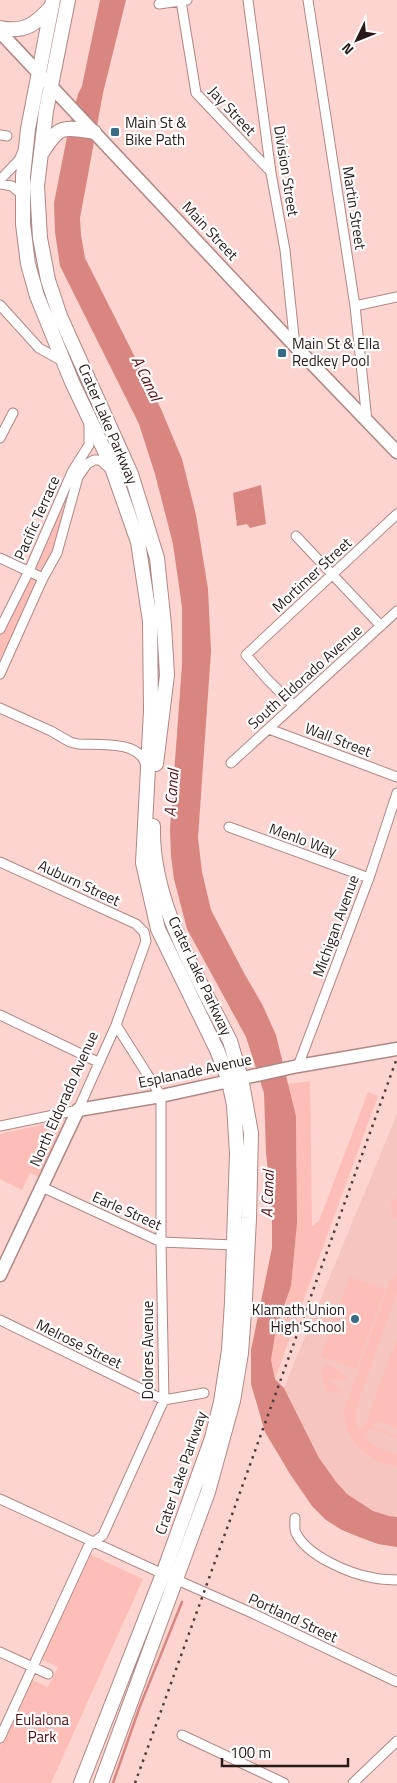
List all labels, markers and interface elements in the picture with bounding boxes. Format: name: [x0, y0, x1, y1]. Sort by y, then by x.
north arrow: [332, 15, 382, 65]
text: N: [336, 38, 358, 60]
street label: Jay Street: [203, 81, 262, 141]
place label: Main St & Bike Path: [125, 111, 187, 151]
street label: Division Street: [268, 124, 305, 219]
marker: Main St & Bike Path: [109, 126, 121, 138]
street label: Martin Street: [337, 165, 373, 252]
street label: Main Street: [177, 196, 244, 266]
place label: Main St & Ella Redkey Pool: [292, 332, 380, 372]
marker: Main St & Ella Redkey Pool: [276, 347, 288, 359]
water label: A Canal: [126, 351, 169, 406]
street label: Crater Lake Parkway: [73, 360, 144, 488]
street label: Pacific Terrace: [8, 472, 65, 564]
street label: Mortimer Street: [267, 531, 357, 618]
street label: South Eldorado Avenue: [242, 619, 367, 734]
street label: Wall Street: [302, 716, 375, 763]
water label: A Canal: [157, 767, 185, 818]
street label: Menlo Way: [266, 817, 340, 862]
street label: Auburn Street: [34, 854, 125, 912]
street label: Michigan Avenue: [306, 871, 365, 980]
street label: Crater Lake Parkway: [163, 912, 238, 1039]
street label: North Eldorado Avenue: [23, 1027, 104, 1170]
street label: Esplanade Avenue: [136, 1047, 254, 1094]
water label: A Canal: [254, 1168, 280, 1218]
street label: Earle Street: [89, 1185, 166, 1236]
place label: Klamath Union High School: [252, 1298, 345, 1338]
street label: Dolores Avenue: [136, 1301, 159, 1399]
street label: Melrose Street: [32, 1313, 127, 1375]
marker: Klamath Union High School: [349, 1313, 361, 1325]
street label: Crater Lake Parkway: [149, 1408, 212, 1538]
street label: Portland Street: [245, 1587, 342, 1649]
park label: Eulalona Park: [15, 1708, 70, 1748]
scale bar: [222, 1736, 348, 1768]
text: 100 m: [230, 1741, 271, 1764]

